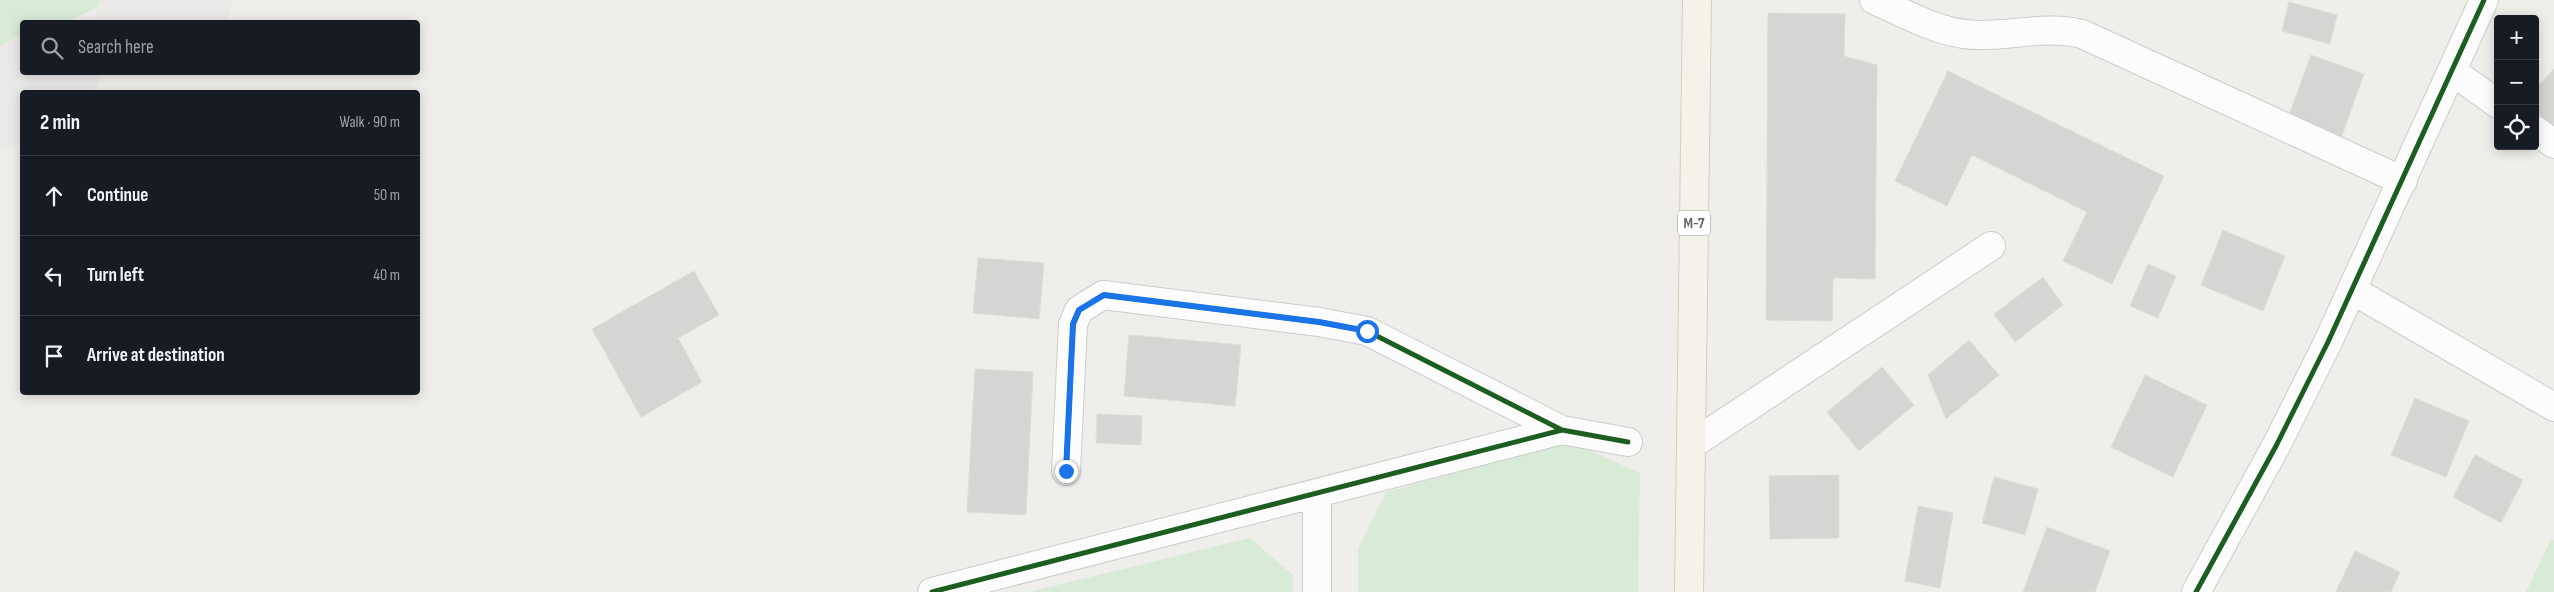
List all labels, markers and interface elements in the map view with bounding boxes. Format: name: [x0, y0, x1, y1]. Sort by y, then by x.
map controls: [2494, 15, 2539, 150]
button: +: [2494, 15, 2539, 60]
search box: [20, 20, 420, 75]
icon: search: [38, 34, 66, 62]
text: Search here: [78, 36, 154, 59]
button: −: [2494, 60, 2539, 105]
button: locate: [2494, 105, 2539, 150]
text: 2 min: [40, 110, 80, 135]
text: Walk · 90 m: [339, 113, 400, 132]
icon: ahead: [40, 182, 68, 210]
text: Continue: [87, 184, 148, 207]
text: 50 m: [374, 186, 400, 205]
road number: M-7: [1678, 210, 1710, 236]
icon: left: [40, 262, 68, 290]
text: Turn left: [87, 264, 144, 287]
text: 40 m: [373, 266, 400, 285]
route start: [1356, 320, 1379, 343]
icon: arrive: [40, 342, 68, 370]
text: Arrive at destination: [87, 344, 225, 367]
route end: [1055, 460, 1078, 483]

